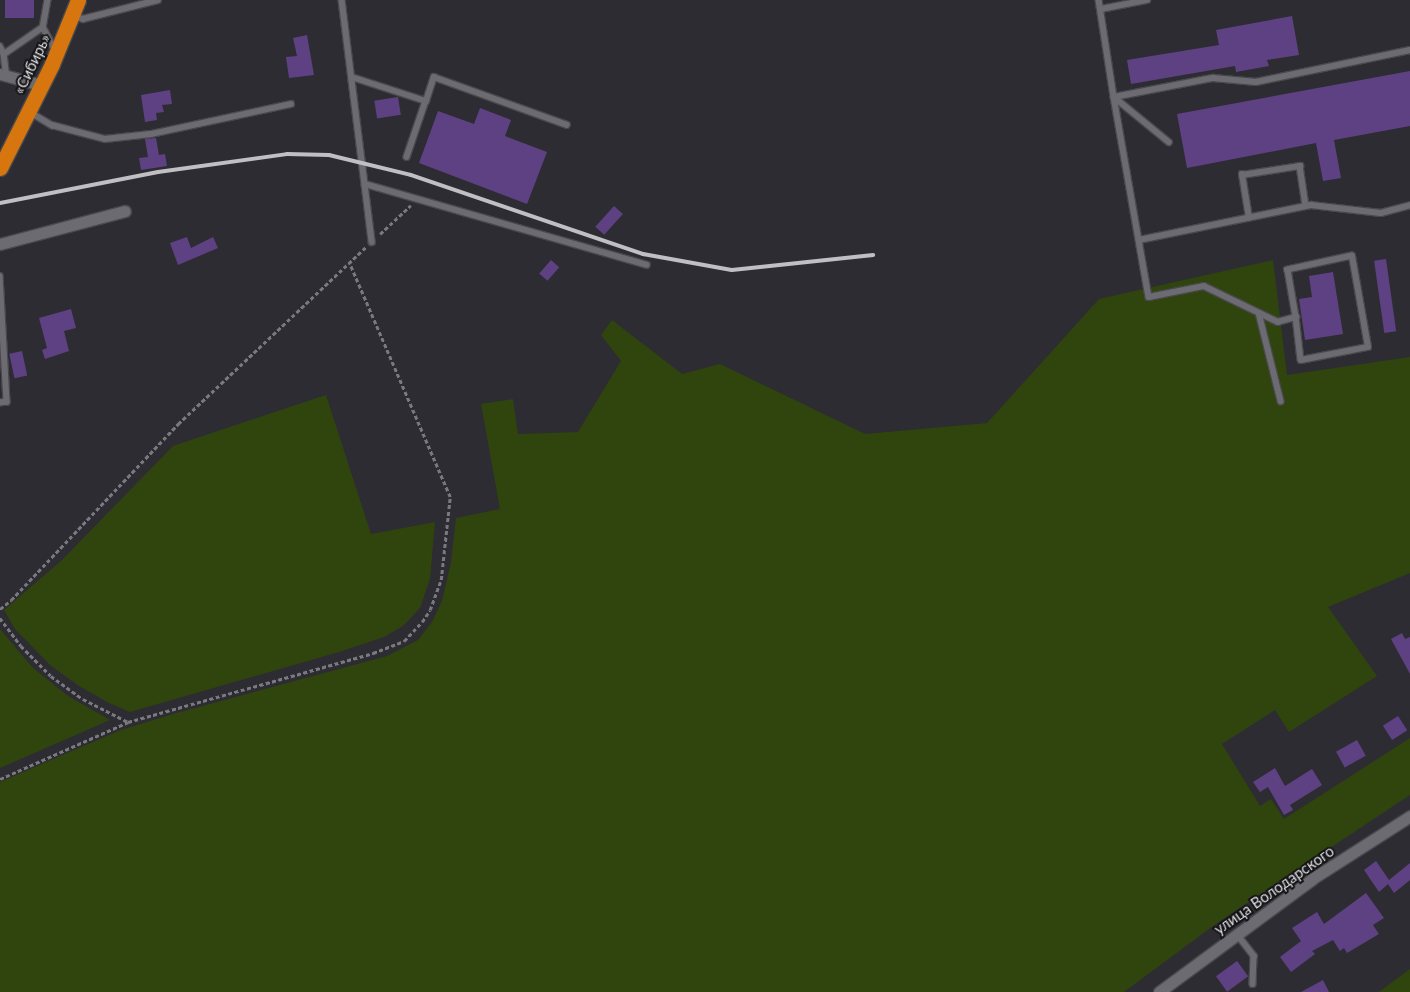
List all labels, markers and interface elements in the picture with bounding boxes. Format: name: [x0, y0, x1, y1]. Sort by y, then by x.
street label: «Сибирь»: [10, 31, 54, 97]
street label: улица Володарского: [1211, 842, 1337, 938]

